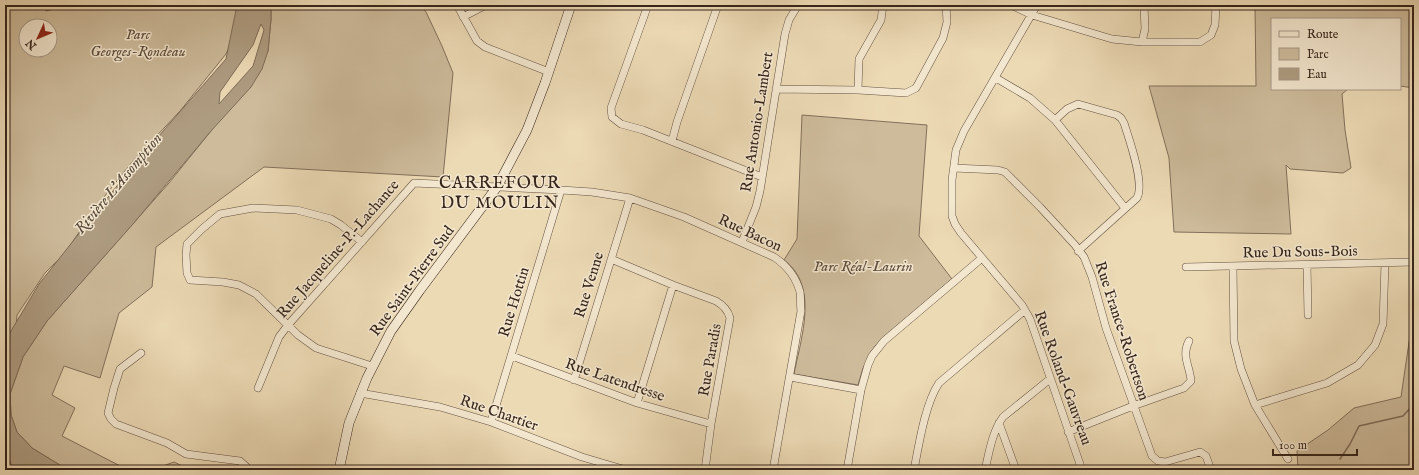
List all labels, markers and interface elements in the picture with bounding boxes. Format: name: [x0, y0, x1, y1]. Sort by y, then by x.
north arrow: [18, 18, 58, 58]
legend: [1271, 18, 1401, 90]
park label: Parc Georges-Rondeau: [90, 25, 186, 62]
text: Route: [1307, 27, 1339, 42]
text: N: [23, 36, 41, 53]
text: Parc: [1307, 47, 1329, 62]
street label: Rue Antonio-Lambert: [737, 51, 777, 193]
text: Eau: [1307, 67, 1327, 82]
water label: Rivière L'Assomption: [71, 129, 167, 239]
district label: CARREFOUR DU MOULIN: [439, 173, 561, 214]
street label: Rue Jacqueline-P.-Lachance: [273, 176, 403, 322]
street label: Rue Bacon: [715, 210, 785, 256]
street label: Rue Saint-Pierre Sud: [366, 221, 459, 340]
street label: Rue Du Sous-Bois: [1242, 241, 1358, 263]
street label: Rue Venne: [570, 250, 608, 320]
park label: Parc Réal-Laurin: [813, 257, 913, 276]
street label: Rue France-Robertson: [1091, 259, 1153, 403]
street label: Rue Hottin: [494, 265, 534, 339]
street label: Rue Roland-Gauvreau: [1030, 308, 1096, 448]
street label: Rue Paradis: [694, 322, 726, 398]
street label: Rue Latendresse: [563, 354, 667, 406]
street label: Rue Chartier: [457, 391, 541, 435]
scale bar: [1273, 431, 1357, 457]
text: 100 m: [1279, 438, 1307, 453]

